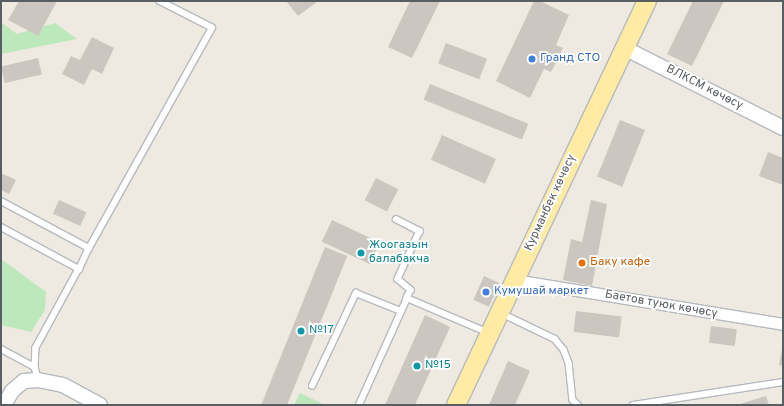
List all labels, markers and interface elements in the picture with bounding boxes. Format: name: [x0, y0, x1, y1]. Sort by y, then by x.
place label: Гранд СТО: [540, 52, 600, 66]
marker: Гранд СТО: [527, 54, 537, 64]
street label: ВЛКСМ көчөсү: [663, 62, 745, 114]
street label: Курманбек көчөсү: [522, 152, 580, 254]
place label: Жоогазын балабакча: [369, 239, 429, 267]
marker: Жоогазын балабакча: [356, 248, 366, 258]
place label: Баку кафе: [590, 256, 650, 270]
marker: Баку кафе: [577, 258, 587, 268]
place label: Кумушай маркет: [494, 285, 589, 299]
marker: Кумушай маркет: [481, 287, 491, 297]
street label: Баетов туюк көчөсү: [604, 288, 718, 322]
place label: №17: [309, 324, 334, 338]
marker: №17: [296, 326, 306, 336]
place label: №15: [425, 359, 451, 373]
marker: №15: [412, 361, 422, 371]

